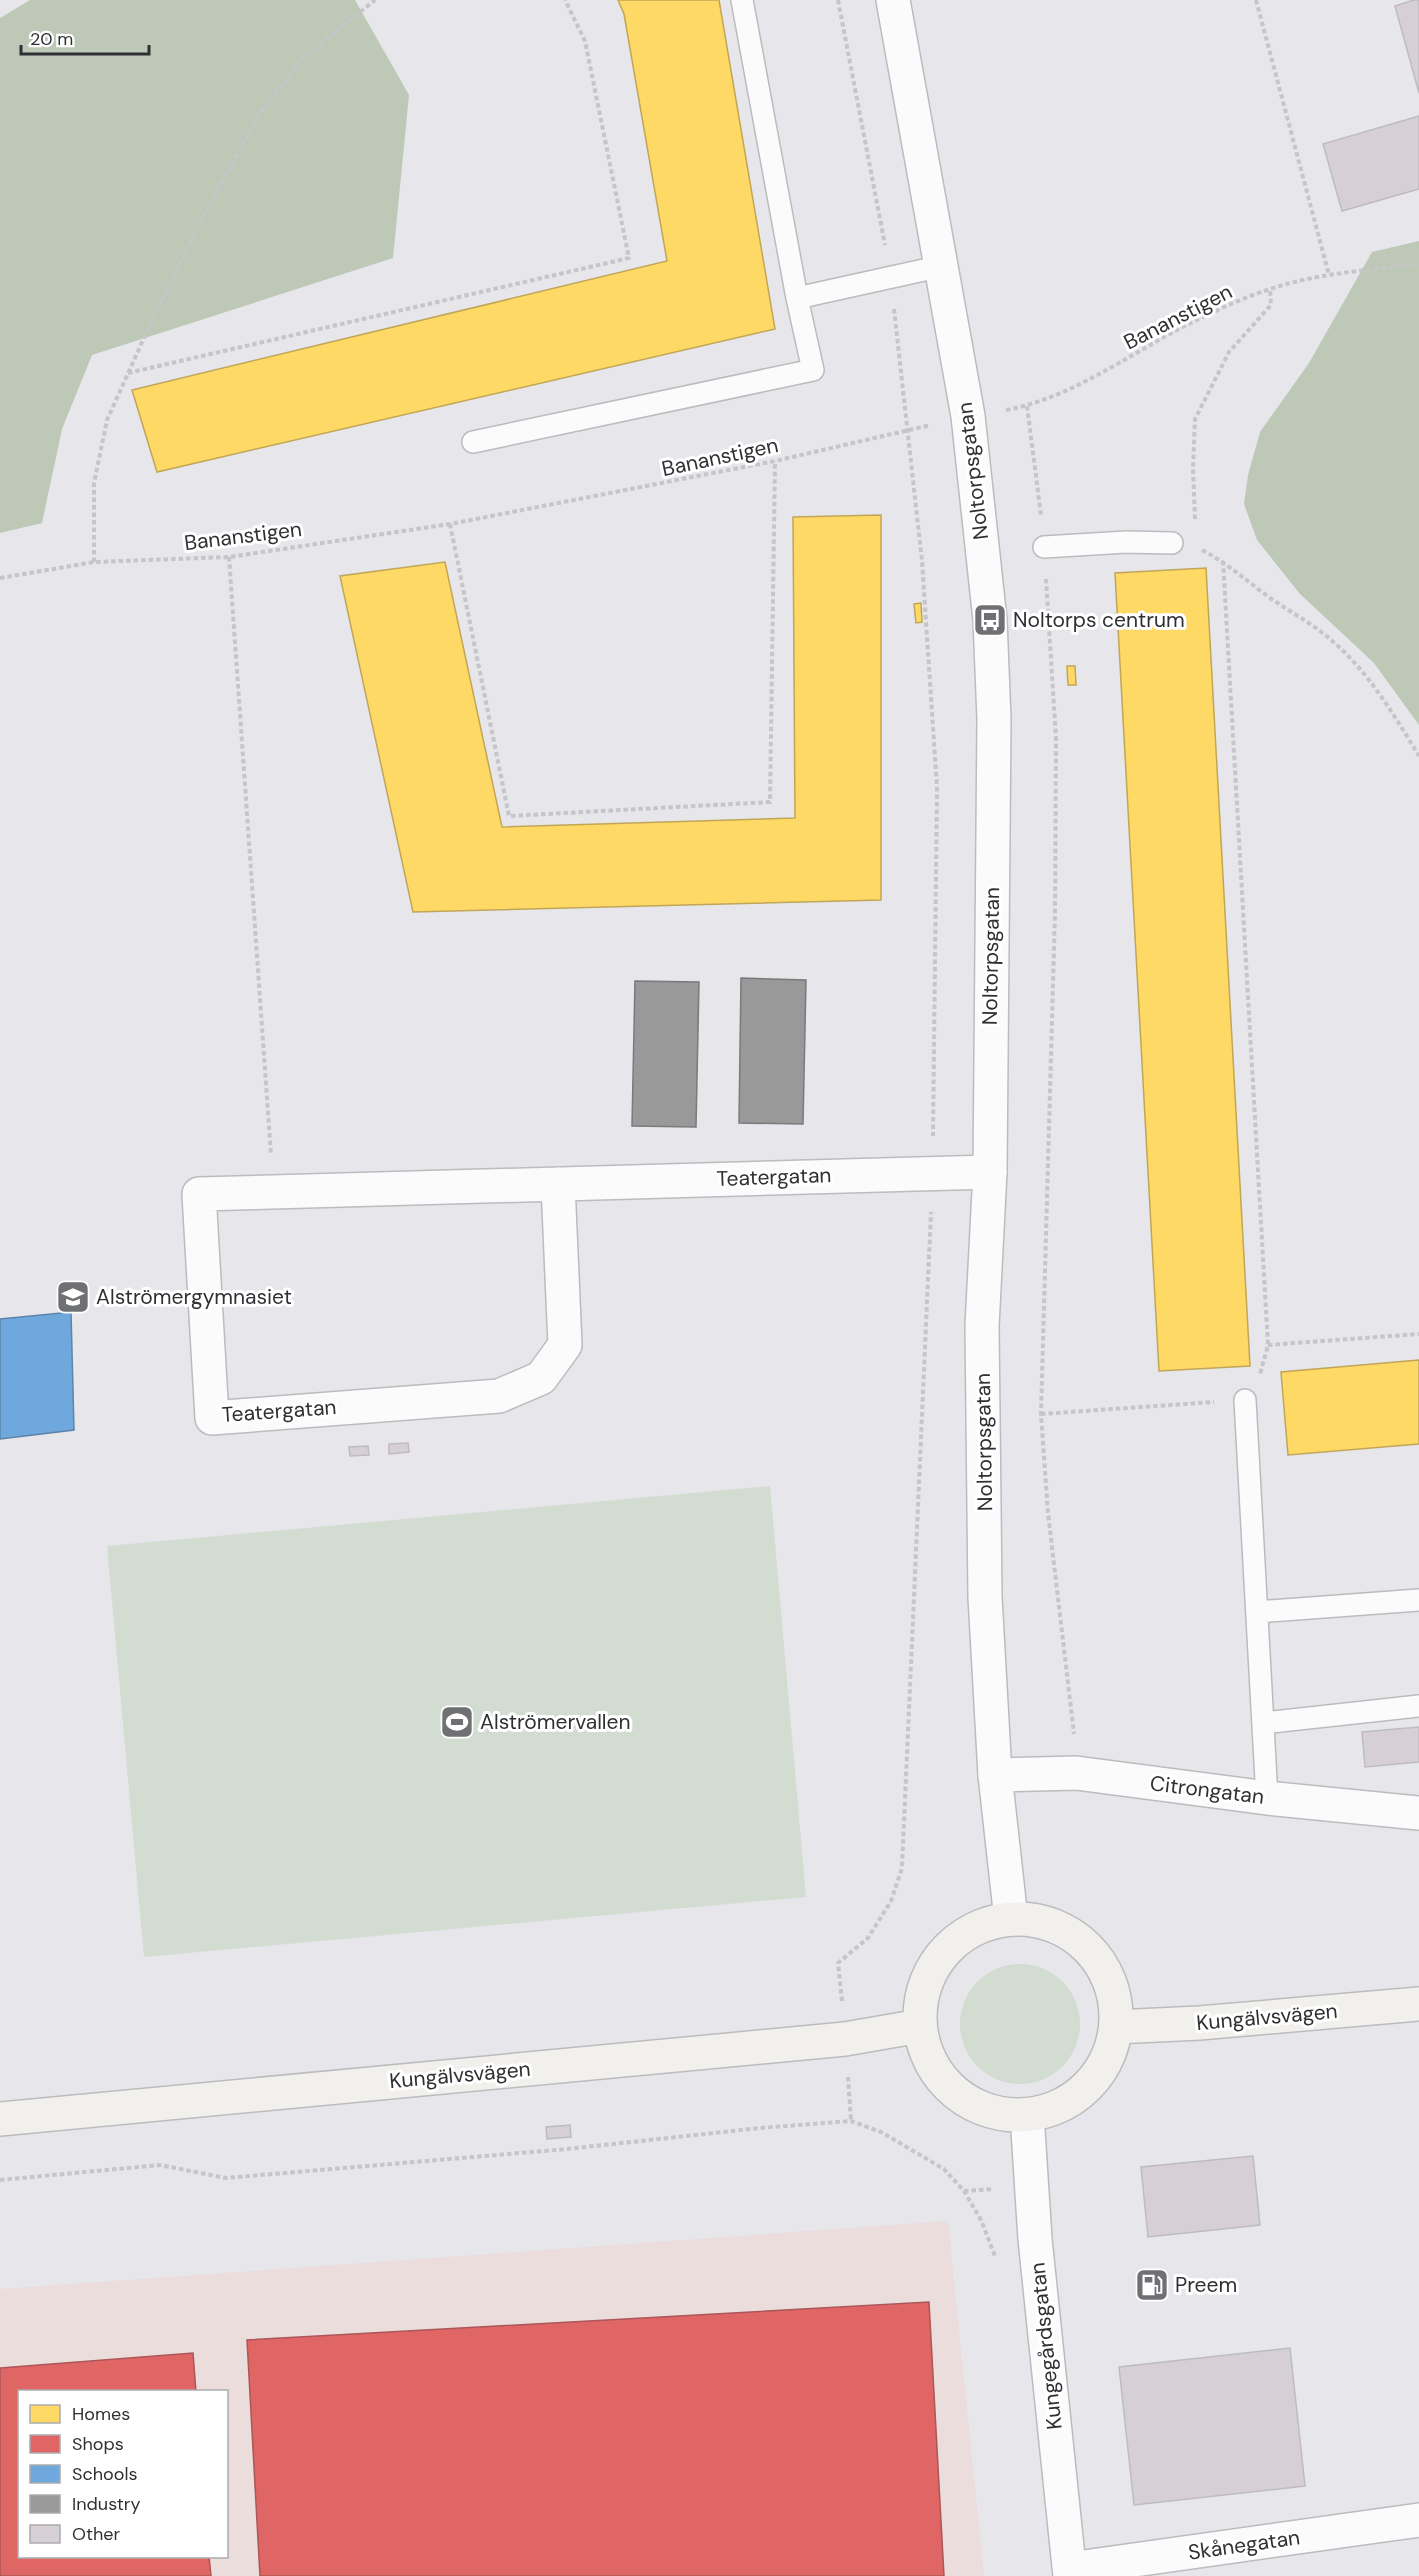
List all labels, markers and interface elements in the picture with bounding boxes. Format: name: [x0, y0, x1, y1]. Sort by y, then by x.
scale bar: [21, 18, 148, 56]
text: 20 m: [30, 27, 73, 51]
street label: Bananstigen: [1119, 278, 1237, 356]
street label: Noltorpsgatan: [951, 401, 995, 541]
street label: Bananstigen: [659, 431, 781, 483]
street label: Bananstigen: [183, 515, 303, 557]
bus stop icon: Noltorps centrum: [972, 602, 1008, 638]
place label: Noltorps centrum: [1013, 606, 1185, 634]
street label: Noltorpsgatan: [976, 887, 1006, 1025]
street label: Teatergatan: [716, 1161, 832, 1193]
school or university icon: Alströmergymnasiet: [55, 1279, 91, 1315]
place label: Alströmergymnasiet: [96, 1283, 292, 1311]
street label: Noltorpsgatan: [969, 1373, 999, 1511]
street label: Teatergatan: [221, 1393, 337, 1429]
sports icon: Alströmervallen: [439, 1704, 475, 1740]
place label: Alströmervallen: [480, 1708, 631, 1736]
street label: Citrongatan: [1148, 1769, 1266, 1811]
street label: Kungälvsvägen: [1195, 1997, 1339, 2037]
street label: Kungälvsvägen: [388, 2055, 532, 2095]
street label: Kungegårdsgatan: [1023, 2261, 1069, 2431]
fuel station icon: Preem: [1134, 2267, 1170, 2303]
place label: Preem: [1175, 2271, 1237, 2299]
legend: [18, 2390, 228, 2558]
text: Homes: [72, 2402, 130, 2426]
text: Shops: [72, 2432, 124, 2456]
text: Schools: [72, 2462, 137, 2486]
text: Industry: [72, 2492, 141, 2516]
text: Other: [72, 2522, 121, 2546]
street label: Skånegatan: [1186, 2523, 1302, 2567]

